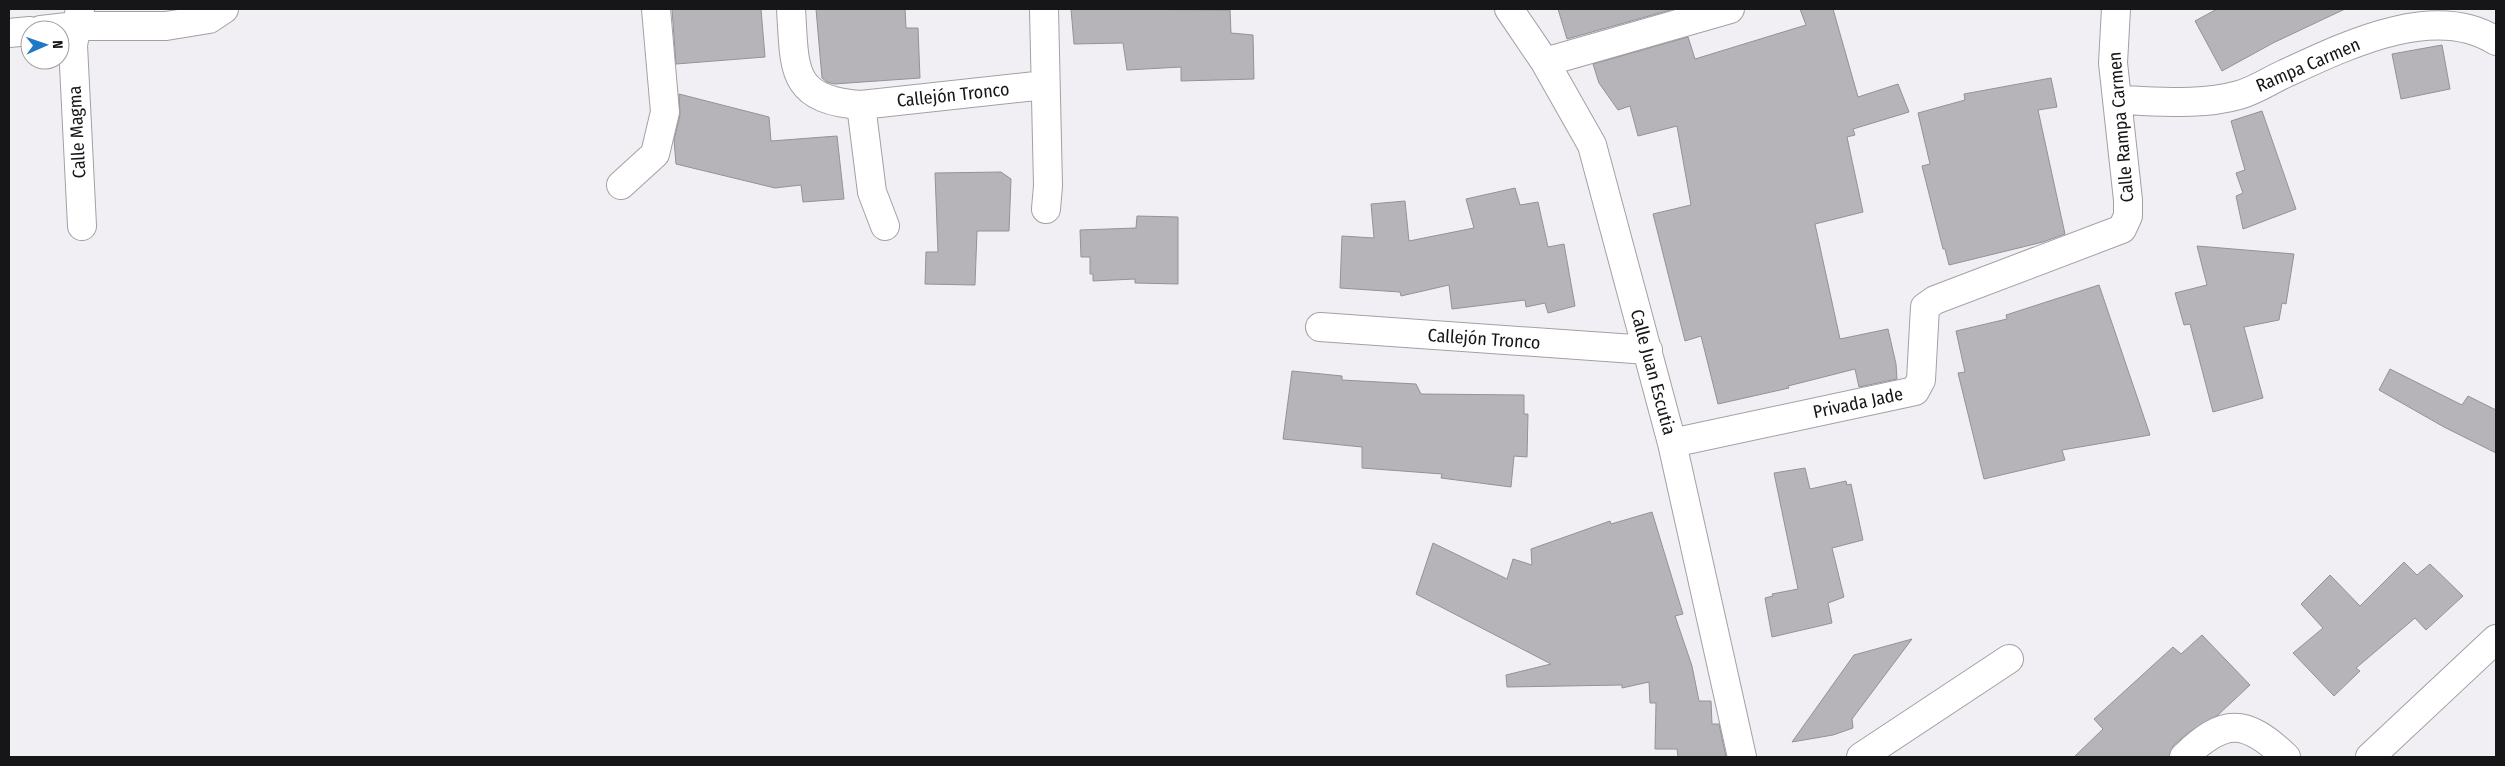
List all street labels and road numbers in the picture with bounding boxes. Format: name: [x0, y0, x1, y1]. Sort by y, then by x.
street label: Rampa Carmen: [2253, 33, 2363, 97]
street label: Calle Rampa Carmen: [2103, 51, 2139, 203]
street label: Callejón Tronco: [896, 78, 1010, 112]
street label: Calle Magma: [64, 85, 90, 179]
street label: Calle Juan Escutia: [1626, 307, 1680, 437]
street label: Callejón Tronco: [1427, 324, 1541, 354]
street label: Privada Jade: [1811, 383, 1905, 423]

